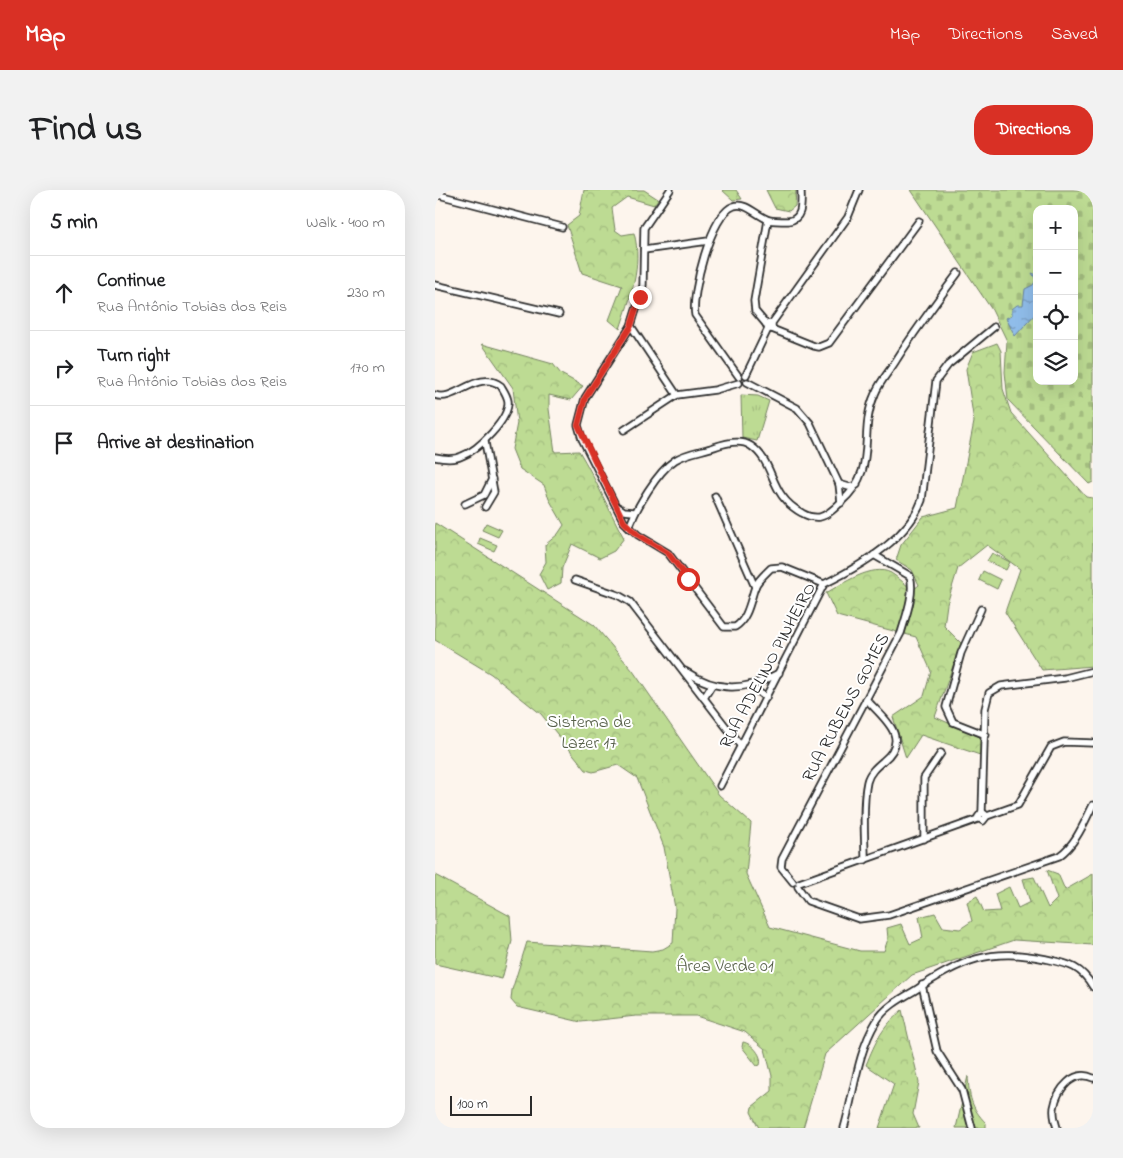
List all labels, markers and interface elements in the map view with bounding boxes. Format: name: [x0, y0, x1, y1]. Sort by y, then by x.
text: Map: [25, 18, 66, 53]
text: Map: [890, 22, 920, 48]
text: Directions: [948, 22, 1023, 48]
text: Saved: [1051, 22, 1098, 48]
text: Find us: [30, 105, 142, 156]
button: Directions: [974, 105, 1093, 155]
map controls: [1033, 205, 1078, 385]
button: +: [1033, 205, 1078, 250]
text: 5 min: [50, 208, 98, 238]
text: Walk · 400 m: [306, 211, 385, 235]
button: −: [1033, 250, 1078, 295]
text: Continue: [97, 268, 165, 295]
icon: ahead: [50, 279, 78, 307]
text: 230 m: [347, 281, 385, 305]
route end: [629, 286, 652, 309]
text: Rua Antônio Tobias dos Reis: [97, 295, 287, 319]
button: locate: [1033, 295, 1078, 340]
button: layers: [1033, 340, 1078, 385]
text: Turn right: [97, 343, 170, 370]
icon: right: [50, 354, 78, 382]
text: 170 m: [350, 356, 385, 380]
text: Rua Antônio Tobias dos Reis: [97, 370, 287, 394]
icon: arrive: [50, 429, 78, 457]
text: Arrive at destination: [97, 430, 254, 457]
route start: [677, 568, 700, 591]
street label: RUA ADELINO PINHEIRO: [714, 578, 824, 754]
street label: RUA RUBENS GOMES: [796, 629, 897, 787]
park label: Sistema de Lazer 17: [547, 710, 632, 757]
park label: Área Verde 01: [676, 954, 774, 980]
scale bar: [450, 1093, 533, 1116]
text: 100 m: [457, 1094, 488, 1115]

